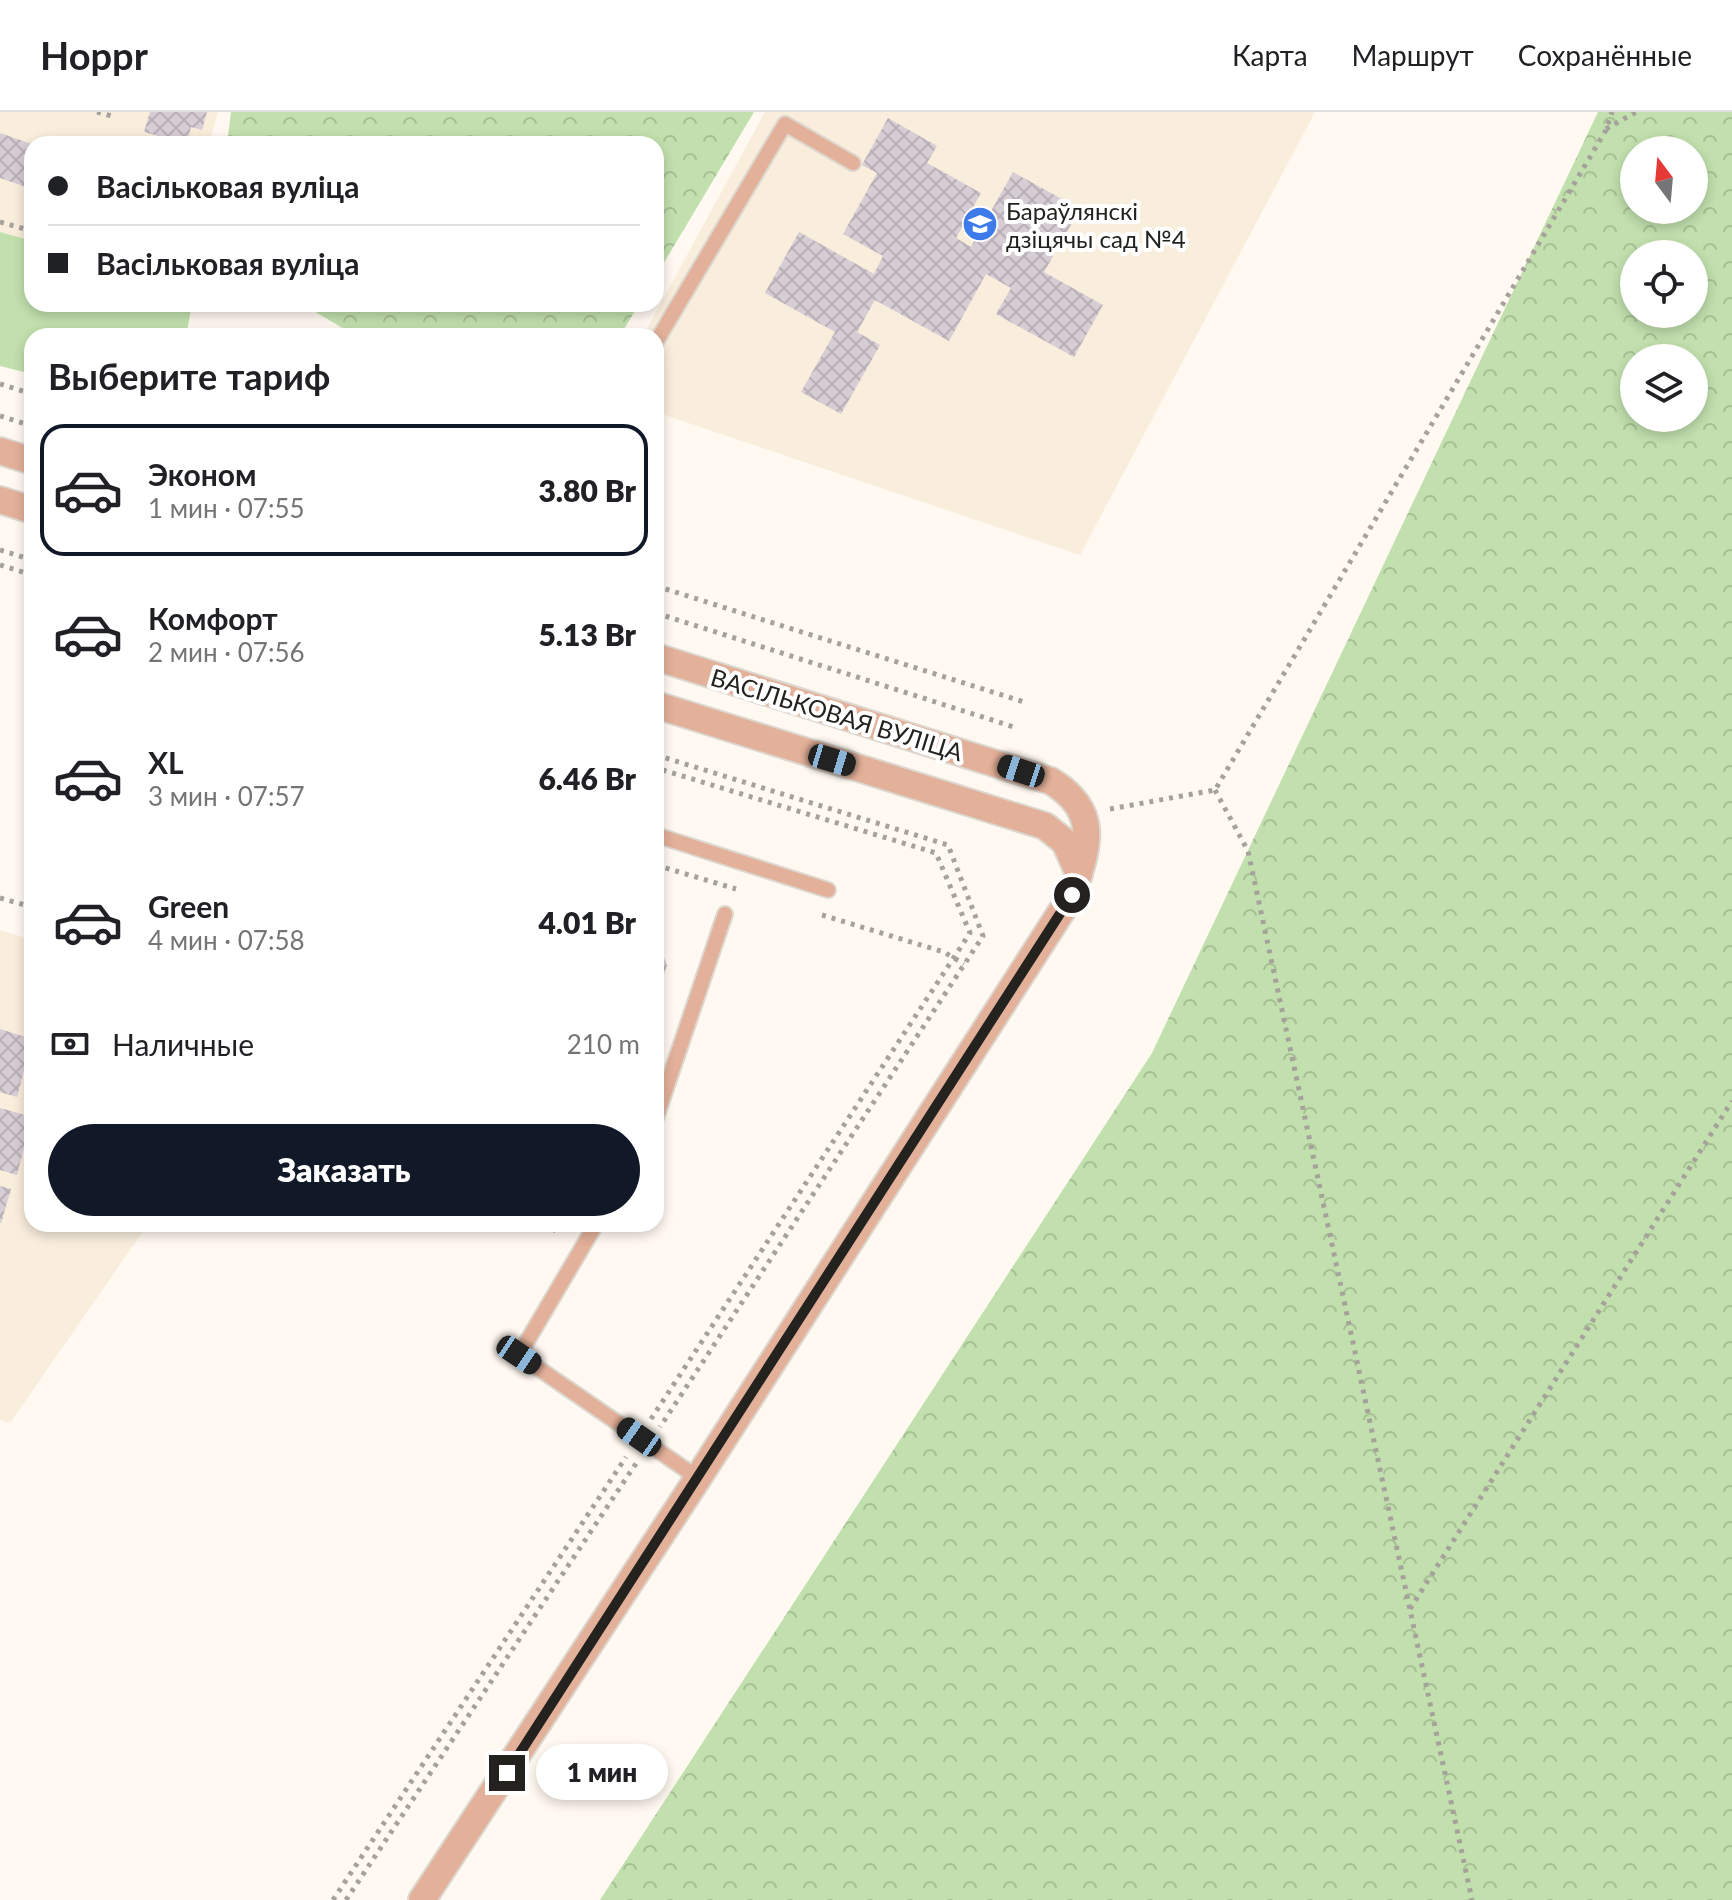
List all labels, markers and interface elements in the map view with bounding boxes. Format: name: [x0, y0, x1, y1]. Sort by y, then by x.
text: Hoppr: [40, 32, 148, 78]
text: Карта: [1232, 38, 1308, 72]
text: Маршрут: [1352, 38, 1474, 72]
text: Сохранённые: [1518, 38, 1692, 72]
north arrow: [1620, 136, 1708, 224]
map controls: [1620, 136, 1708, 432]
text: Васільковая вуліца: [96, 168, 359, 204]
place label: Бараўлянскі дзіцячы сад №4: [1006, 196, 1186, 253]
school or university icon: Бараўлянскі дзіцячы сад №4: [961, 205, 999, 243]
button: locate: [1620, 240, 1708, 328]
text: Васільковая вуліца: [96, 245, 359, 281]
button: layers: [1620, 344, 1708, 432]
text: Выберите тариф: [48, 354, 330, 398]
icon: car: [52, 454, 124, 526]
text: Эконом: [148, 456, 257, 492]
text: 3.80 Br: [538, 472, 636, 508]
text: 1 мин · 07:55: [148, 492, 305, 524]
icon: car: [52, 598, 124, 670]
text: Комфорт: [148, 600, 278, 636]
text: 5.13 Br: [538, 616, 636, 652]
text: 2 мин · 07:56: [148, 636, 305, 668]
street label: ВАСІЛЬКОВАЯ ВУЛІЦА: [708, 662, 967, 766]
icon: car: [52, 742, 124, 814]
car: [806, 742, 858, 778]
text: XL: [148, 744, 184, 780]
car: [994, 752, 1048, 790]
text: 6.46 Br: [538, 760, 636, 796]
text: 3 мин · 07:57: [148, 780, 305, 812]
route start: [1054, 877, 1090, 913]
icon: car: [52, 886, 124, 958]
text: Green: [148, 888, 229, 924]
text: 4.01 Br: [538, 904, 636, 940]
text: 4 мин · 07:58: [148, 924, 305, 956]
icon: cash: [48, 1022, 92, 1066]
text: Наличные: [112, 1026, 254, 1062]
text: 210 m: [567, 1028, 640, 1060]
button: Заказать: [48, 1124, 640, 1216]
car: [492, 1332, 546, 1378]
car: [612, 1413, 666, 1461]
callout: 1 мин: [535, 1745, 667, 1801]
route end: [489, 1755, 525, 1791]
text: 1 мин: [567, 1756, 637, 1788]

